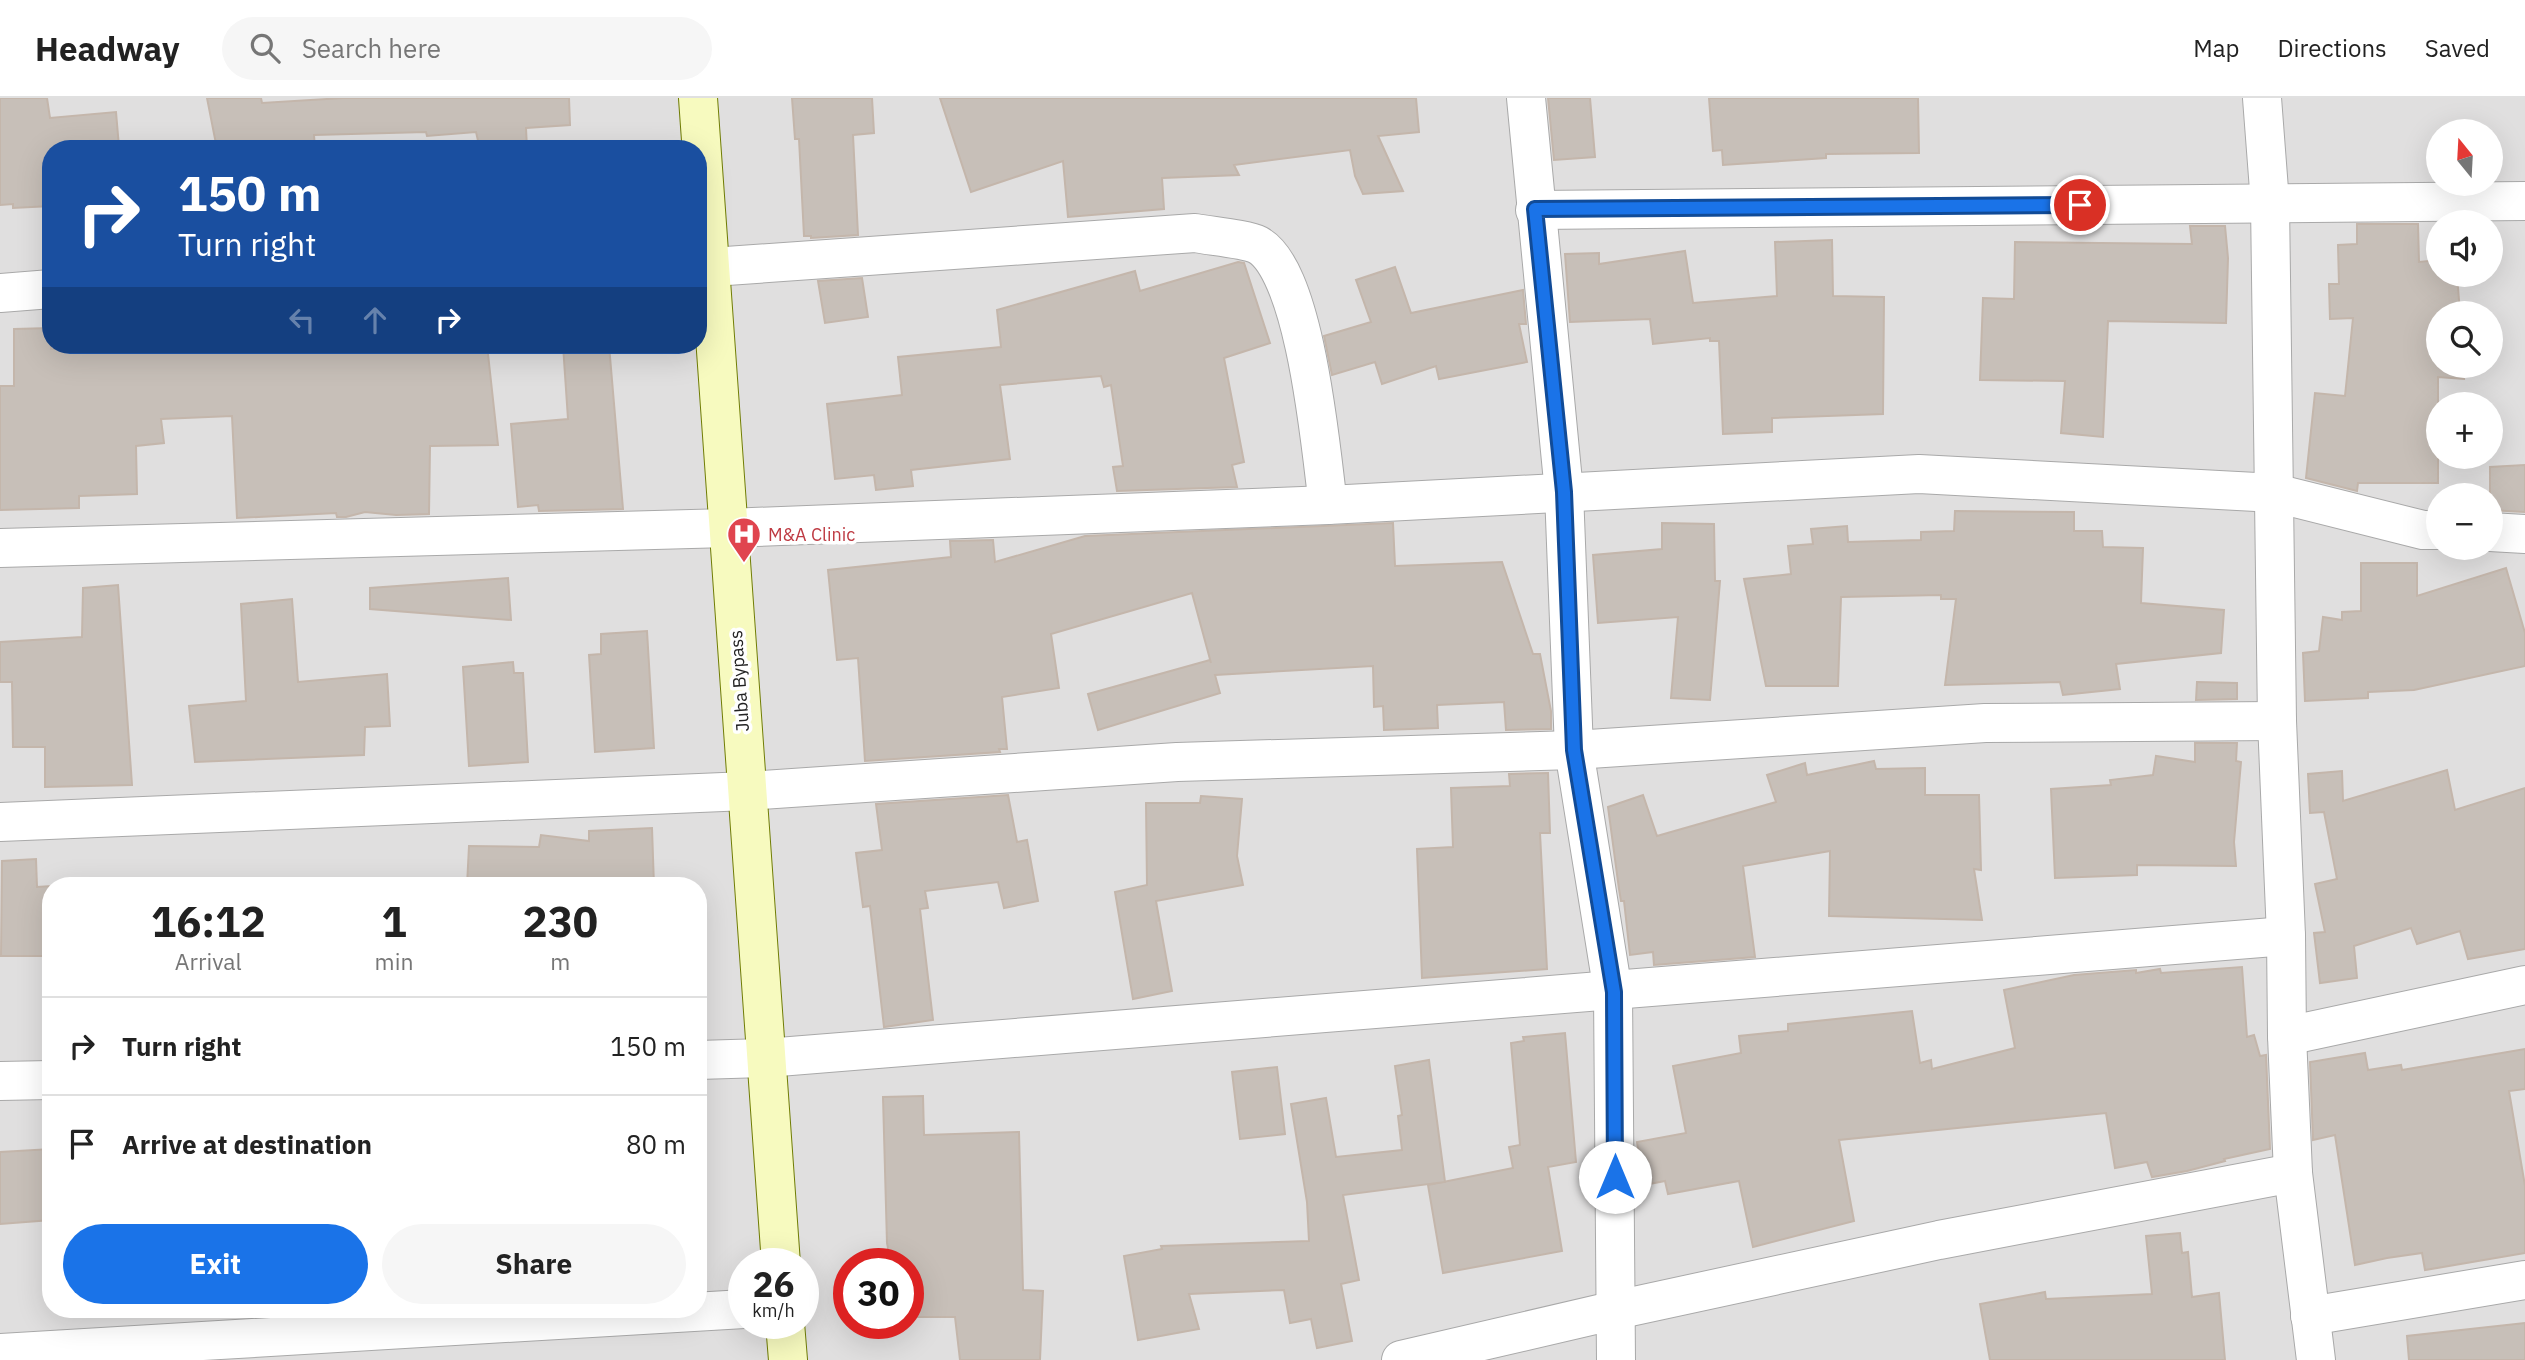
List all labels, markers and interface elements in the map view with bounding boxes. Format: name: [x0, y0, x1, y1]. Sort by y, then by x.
search box: [222, 17, 712, 80]
text: Headway: [35, 27, 180, 70]
icon: search: [246, 29, 284, 67]
text: Search here: [302, 31, 441, 65]
text: Map: [2193, 32, 2239, 64]
text: Directions: [2277, 32, 2387, 64]
text: Saved: [2425, 32, 2490, 64]
north arrow: [2426, 119, 2502, 196]
map controls: [2426, 119, 2503, 560]
text: 150 m: [178, 161, 322, 224]
icon: right: [63, 168, 154, 259]
pin: [2050, 175, 2110, 235]
icon: arrive: [2061, 186, 2099, 224]
button: sound: [2426, 210, 2503, 287]
text: Turn right: [178, 223, 316, 265]
icon: left: [283, 301, 321, 339]
icon: ahead: [356, 301, 394, 339]
icon: right: [429, 301, 467, 339]
button: search: [2426, 301, 2503, 378]
button: +: [2426, 392, 2503, 469]
button: −: [2426, 483, 2503, 560]
hospital icon: M&A Clinic: [725, 515, 763, 564]
place label: M&A Clinic: [768, 523, 855, 546]
street label: Juba Bypass: [724, 629, 754, 733]
text: 16:12: [151, 894, 266, 949]
text: 1: [381, 894, 407, 949]
text: 230: [522, 894, 598, 949]
text: Arrival: [175, 946, 242, 976]
text: min: [375, 946, 413, 976]
text: m: [550, 946, 570, 976]
icon: right: [63, 1027, 101, 1065]
text: Turn right: [122, 1029, 241, 1063]
text: 150 m: [610, 1029, 686, 1063]
icon: arrive: [63, 1125, 101, 1163]
text: Arrive at destination: [122, 1127, 372, 1161]
text: 80 m: [626, 1127, 686, 1161]
position arrow: [1578, 1140, 1652, 1214]
button: Exit: [63, 1224, 368, 1304]
button: Share: [382, 1224, 686, 1304]
speed limit sign: 30: [833, 1248, 924, 1339]
text: 26: [752, 1261, 795, 1307]
text: km/h: [752, 1299, 795, 1322]

